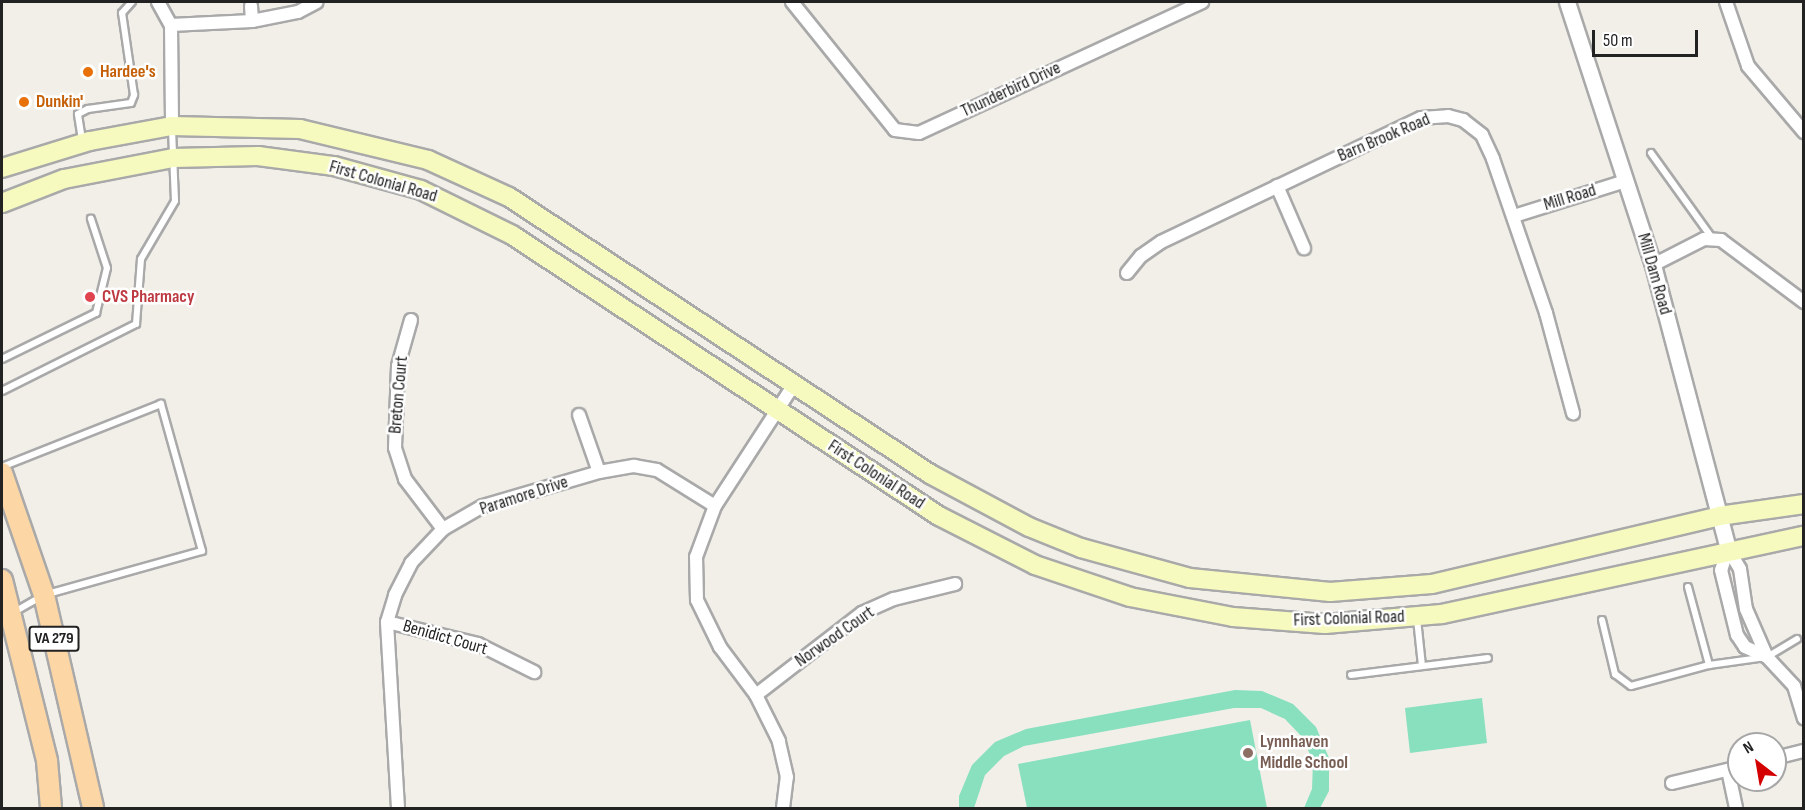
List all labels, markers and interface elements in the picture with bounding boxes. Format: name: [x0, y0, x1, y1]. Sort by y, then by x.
scale bar: [1595, 18, 1702, 56]
text: 50 m: [1603, 30, 1633, 51]
street label: Thunderbird Drive: [958, 58, 1064, 122]
place label: Hardee's: [100, 61, 156, 83]
marker: Hardee's: [81, 65, 95, 79]
place label: Dunkin': [36, 91, 83, 113]
marker: Dunkin': [17, 95, 31, 109]
street label: Barn Brook Road: [1335, 109, 1433, 167]
street label: First Colonial Road: [327, 156, 439, 208]
street label: Mill Road: [1541, 180, 1599, 216]
street label: Mill Dam Road: [1632, 231, 1676, 317]
place label: CVS Pharmacy: [102, 286, 194, 308]
marker: CVS Pharmacy: [83, 290, 97, 304]
street label: Breton Court: [385, 355, 413, 435]
street label: First Colonial Road: [823, 436, 929, 514]
street label: Paramore Drive: [477, 472, 571, 520]
street label: Norwood Court: [791, 602, 879, 672]
street label: First Colonial Road: [1293, 606, 1405, 632]
street label: Benidict Court: [400, 616, 490, 660]
road number: VA 279: [28, 626, 80, 652]
place label: Lynnhaven Middle School: [1260, 732, 1348, 774]
north arrow: [1727, 732, 1787, 792]
text: N: [1740, 738, 1757, 758]
marker: Lynnhaven Middle School: [1241, 746, 1255, 760]

